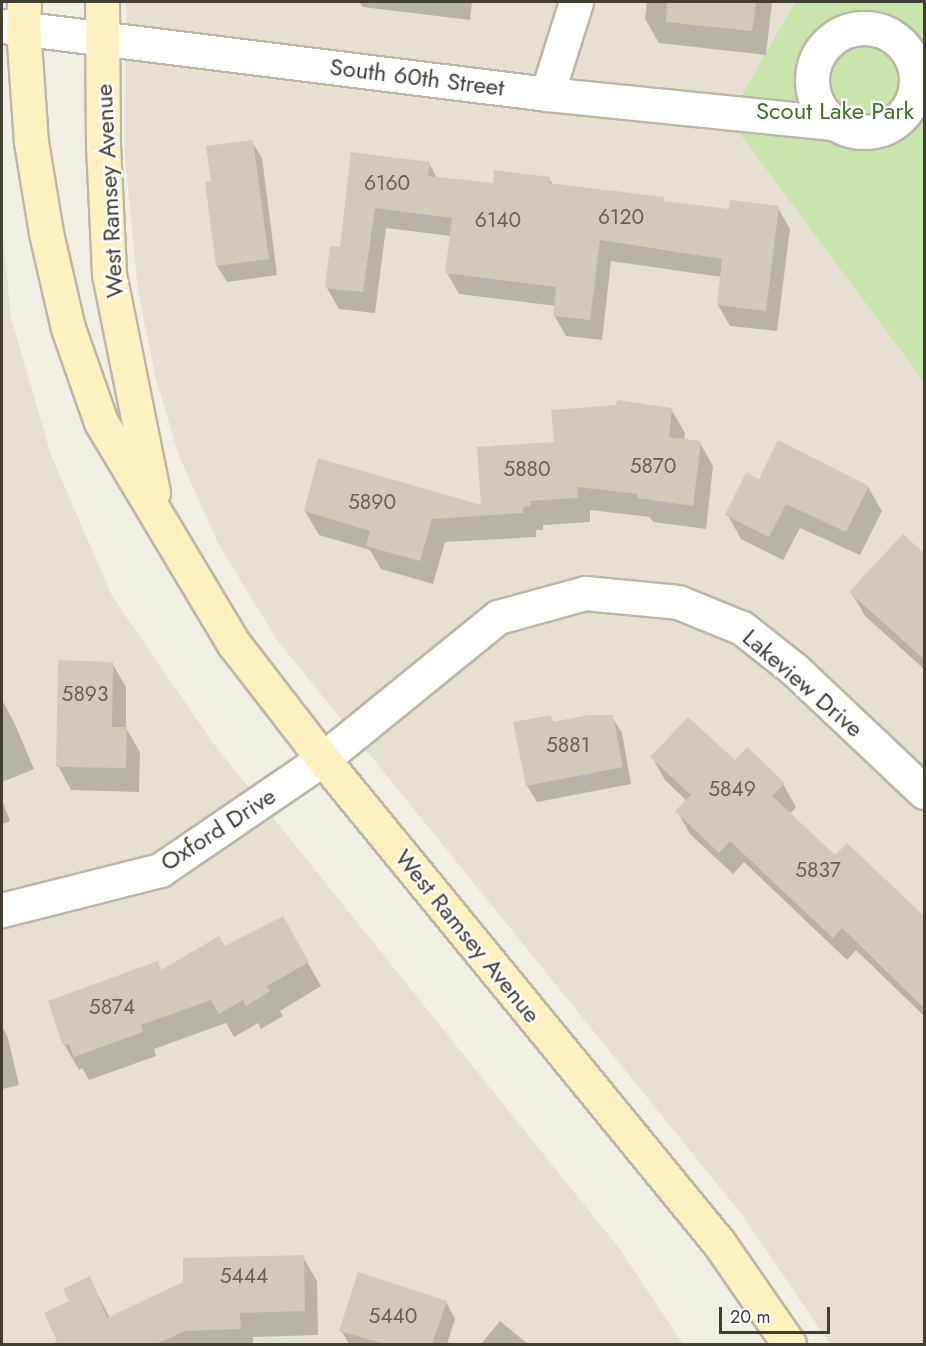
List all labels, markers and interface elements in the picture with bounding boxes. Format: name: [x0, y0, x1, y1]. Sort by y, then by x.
street label: South 60th Street: [328, 52, 506, 102]
street label: West Ramsey Avenue: [89, 83, 129, 299]
park label: Scout Lake Park: [756, 97, 914, 125]
house number: 6160: [364, 170, 410, 196]
house number: 6120: [598, 204, 644, 230]
house number: 6140: [475, 207, 521, 233]
house number: 5870: [630, 453, 676, 479]
house number: 5880: [503, 456, 551, 482]
house number: 5890: [348, 489, 396, 515]
street label: Lakeview Drive: [737, 623, 869, 743]
house number: 5893: [62, 681, 108, 707]
house number: 5881: [546, 732, 590, 758]
house number: 5849: [708, 776, 756, 802]
street label: Oxford Drive: [155, 781, 281, 877]
street label: West Ramsey Avenue: [389, 844, 547, 1028]
house number: 5837: [795, 857, 841, 883]
house number: 5874: [89, 994, 135, 1020]
house number: 5444: [220, 1263, 268, 1289]
scale bar: [722, 1295, 833, 1333]
house number: 5440: [369, 1303, 417, 1329]
text: 20 m: [730, 1304, 770, 1330]

